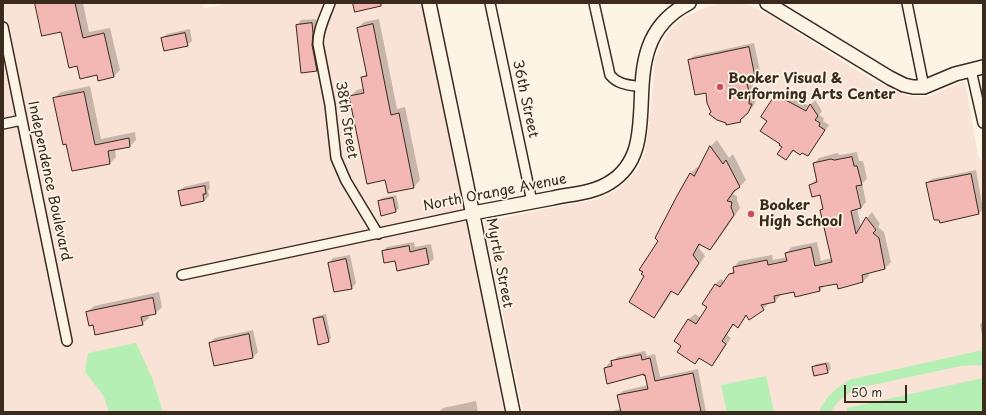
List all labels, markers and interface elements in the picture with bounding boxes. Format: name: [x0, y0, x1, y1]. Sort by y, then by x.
street label: 36th Street: [509, 58, 541, 140]
place label: Booker Visual & Performing Arts Center: [728, 71, 896, 104]
street label: 38th Street: [332, 80, 360, 160]
marker: Booker Visual & Performing Arts Center: [715, 82, 725, 92]
street label: Independence Boulevard: [24, 99, 74, 263]
street label: North Orange Avenue: [422, 171, 568, 215]
place label: Booker High School: [759, 198, 842, 230]
marker: Booker High School: [746, 209, 756, 219]
street label: Myrtle Street: [482, 217, 516, 309]
scale bar: [846, 377, 909, 403]
text: 50 m: [851, 383, 882, 401]

